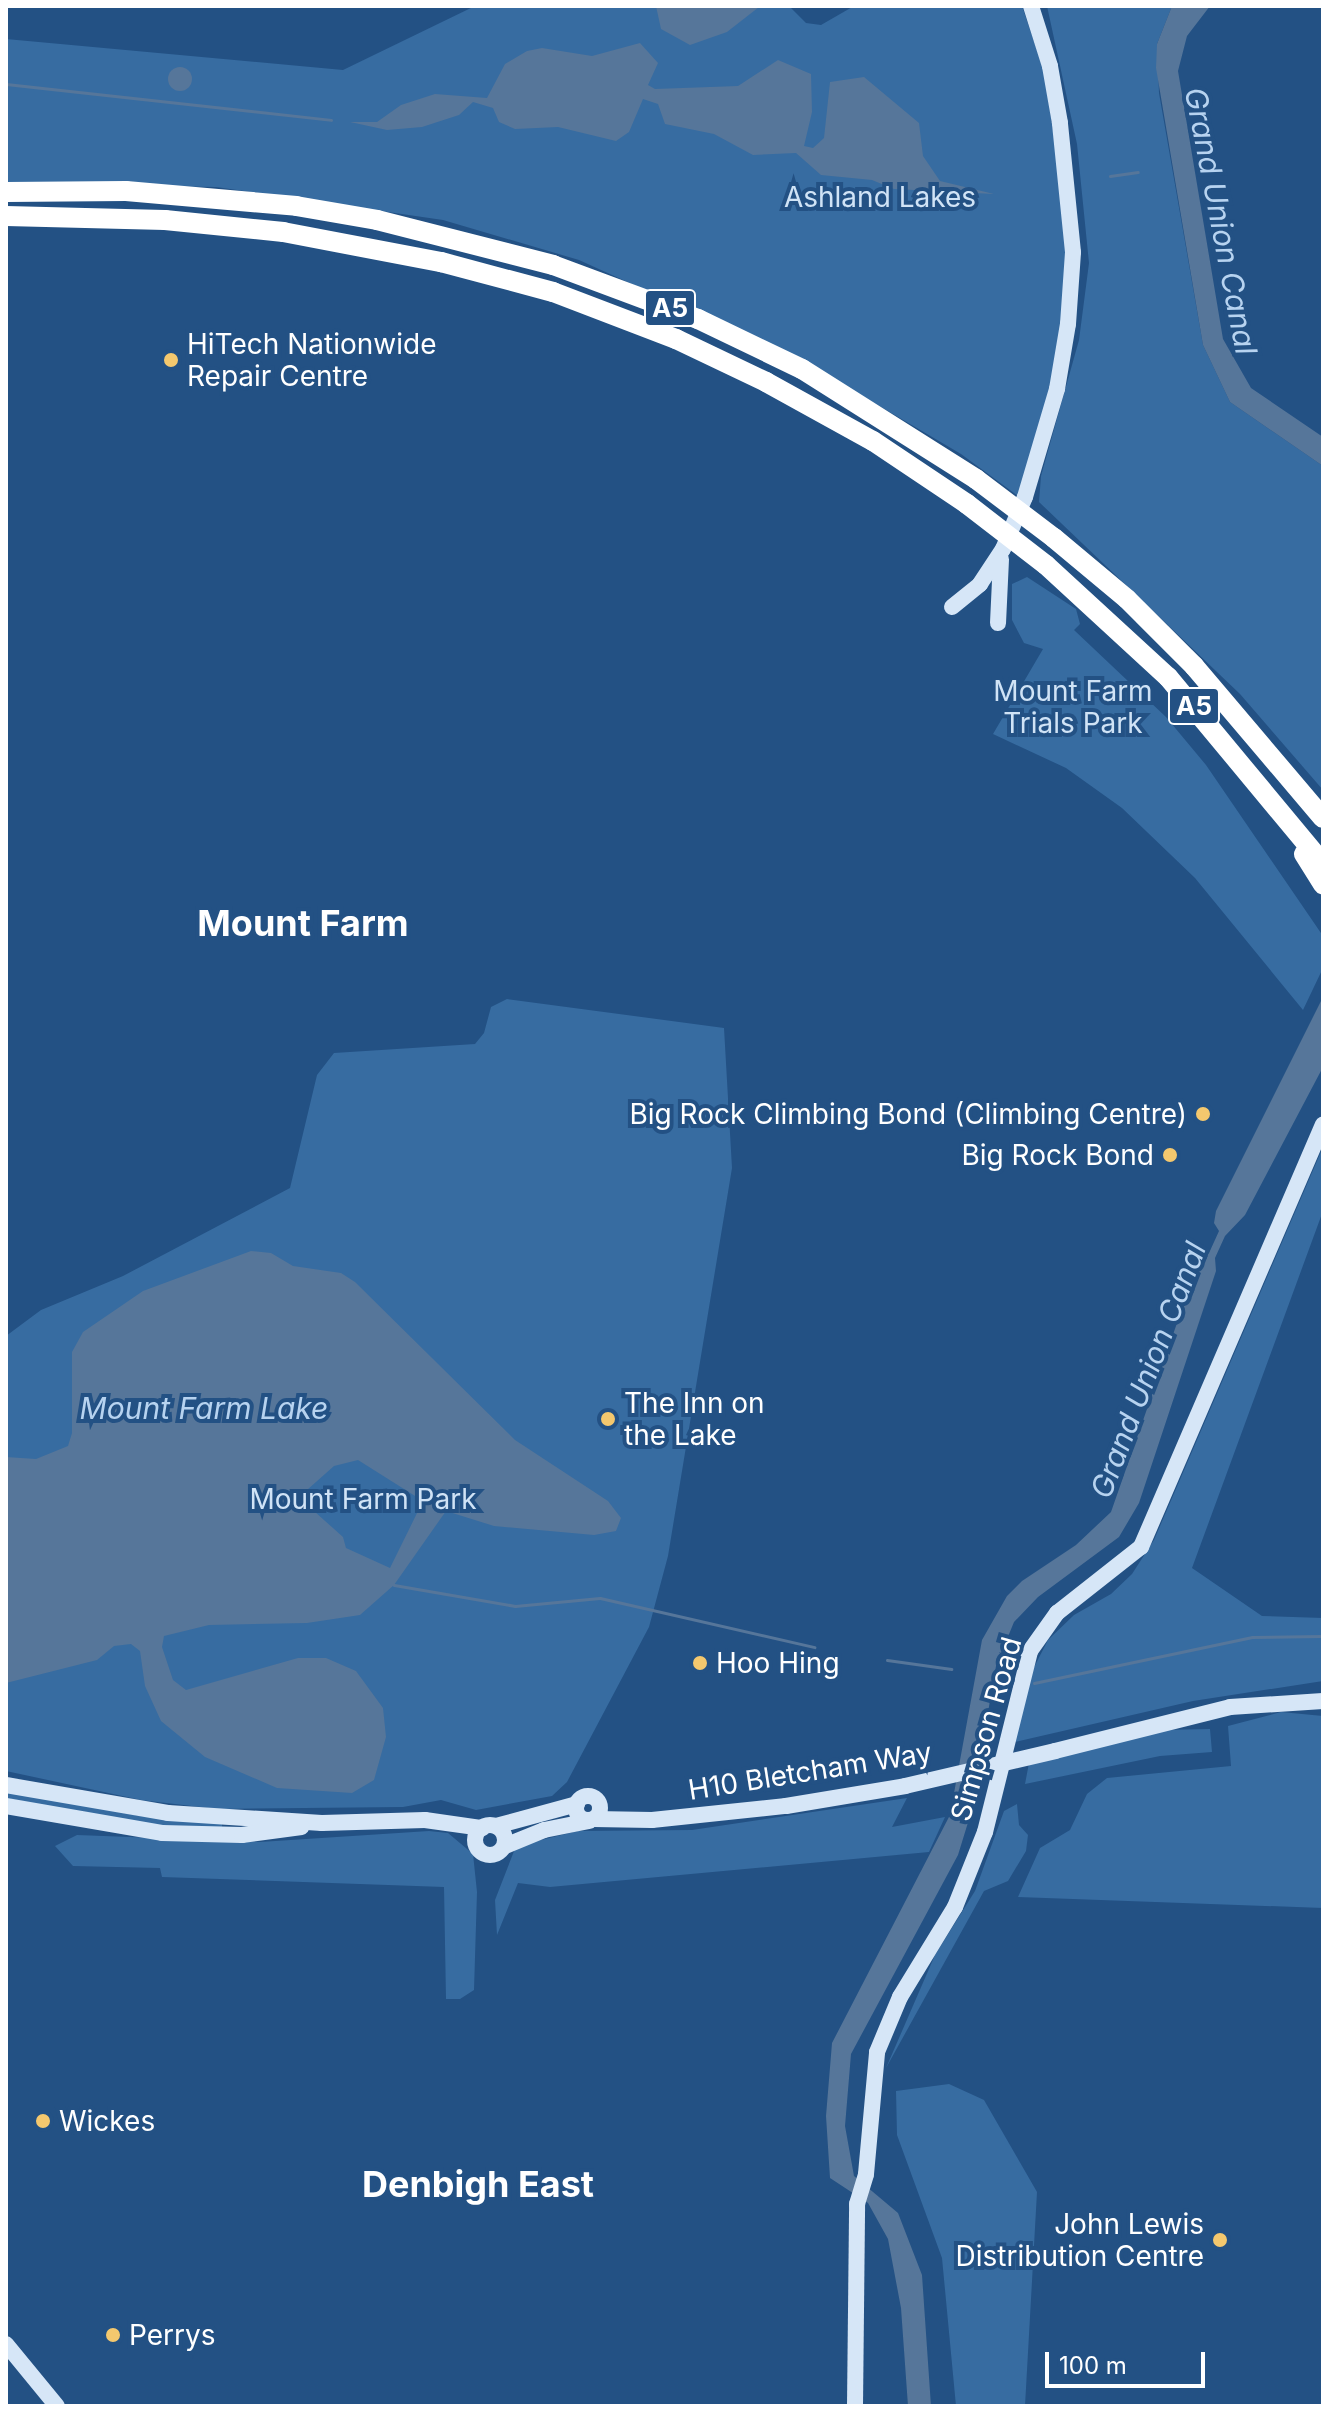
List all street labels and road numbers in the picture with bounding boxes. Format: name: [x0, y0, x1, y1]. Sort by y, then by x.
road number: A5: [642, 286, 698, 330]
road number: A5: [1166, 684, 1222, 728]
street label: Simpson Road: [944, 1633, 1028, 1825]
street label: H10 Bletcham Way: [686, 1735, 934, 1807]

